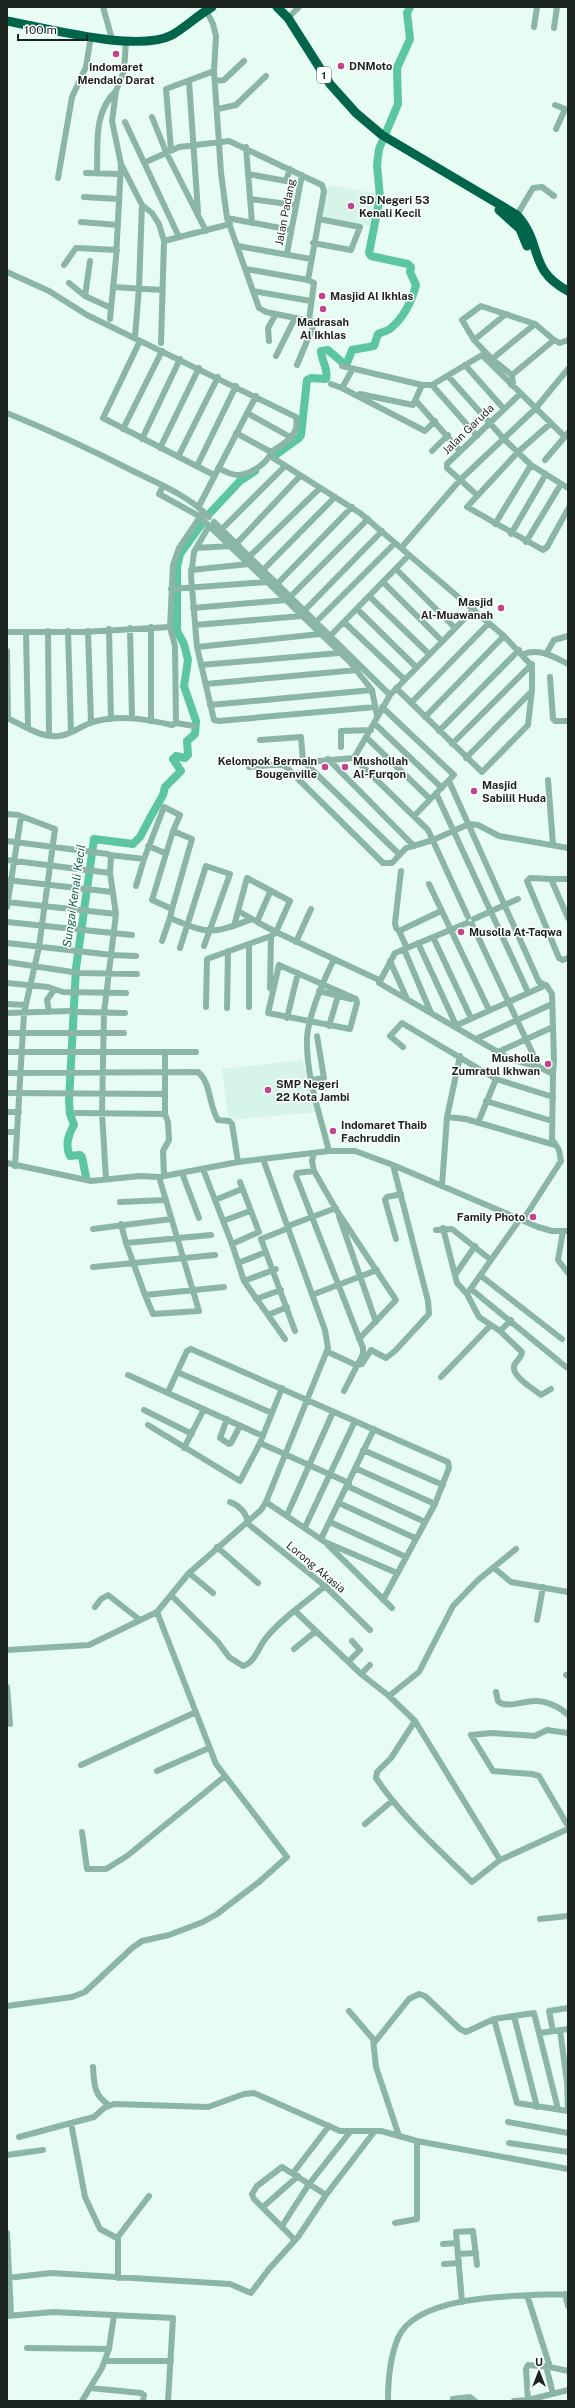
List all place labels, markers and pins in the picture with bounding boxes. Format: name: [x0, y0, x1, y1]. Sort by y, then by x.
marker: Indomaret Mendalo Darat: [111, 49, 121, 59]
place label: DNMoto: [349, 60, 392, 72]
place label: Indomaret Mendalo Darat: [78, 61, 155, 86]
marker: DNMoto: [336, 61, 346, 71]
place label: SD Negeri 53 Kenali Kecil: [359, 194, 430, 219]
marker: SD Negeri 53 Kenali Kecil: [346, 201, 356, 211]
place label: Masjid Al Ikhlas: [330, 290, 413, 302]
marker: Masjid Al Ikhlas: [317, 291, 327, 301]
marker: Madrasah Al Ikhlas: [318, 304, 328, 314]
place label: Madrasah Al Ikhlas: [297, 316, 349, 341]
place label: Masjid Al-Muawanah: [421, 596, 493, 621]
marker: Masjid Al-Muawanah: [496, 603, 506, 613]
place label: Kelompok Bermain Bougenville: [218, 755, 317, 780]
place label: Mushollah Al-Furqon: [353, 755, 408, 780]
marker: Kelompok Bermain Bougenville: [320, 762, 330, 772]
marker: Mushollah Al-Furqon: [340, 762, 350, 772]
place label: Masjid Sabilil Huda: [482, 779, 546, 804]
marker: Masjid Sabilil Huda: [469, 786, 479, 796]
place label: Musolla At-Taqwa: [469, 926, 562, 938]
marker: Musolla At-Taqwa: [456, 927, 466, 937]
place label: Musholla Zumratul Ikhwan: [451, 1052, 540, 1077]
marker: Musholla Zumratul Ikhwan: [543, 1059, 553, 1069]
place label: SMP Negeri 22 Kota Jambi: [276, 1078, 350, 1103]
marker: SMP Negeri 22 Kota Jambi: [263, 1085, 273, 1095]
place label: Indomaret Thaib Fachruddin: [341, 1119, 427, 1144]
marker: Indomaret Thaib Fachruddin: [328, 1126, 338, 1136]
place label: Family Photo: [457, 1211, 525, 1223]
marker: Family Photo: [528, 1212, 538, 1222]

